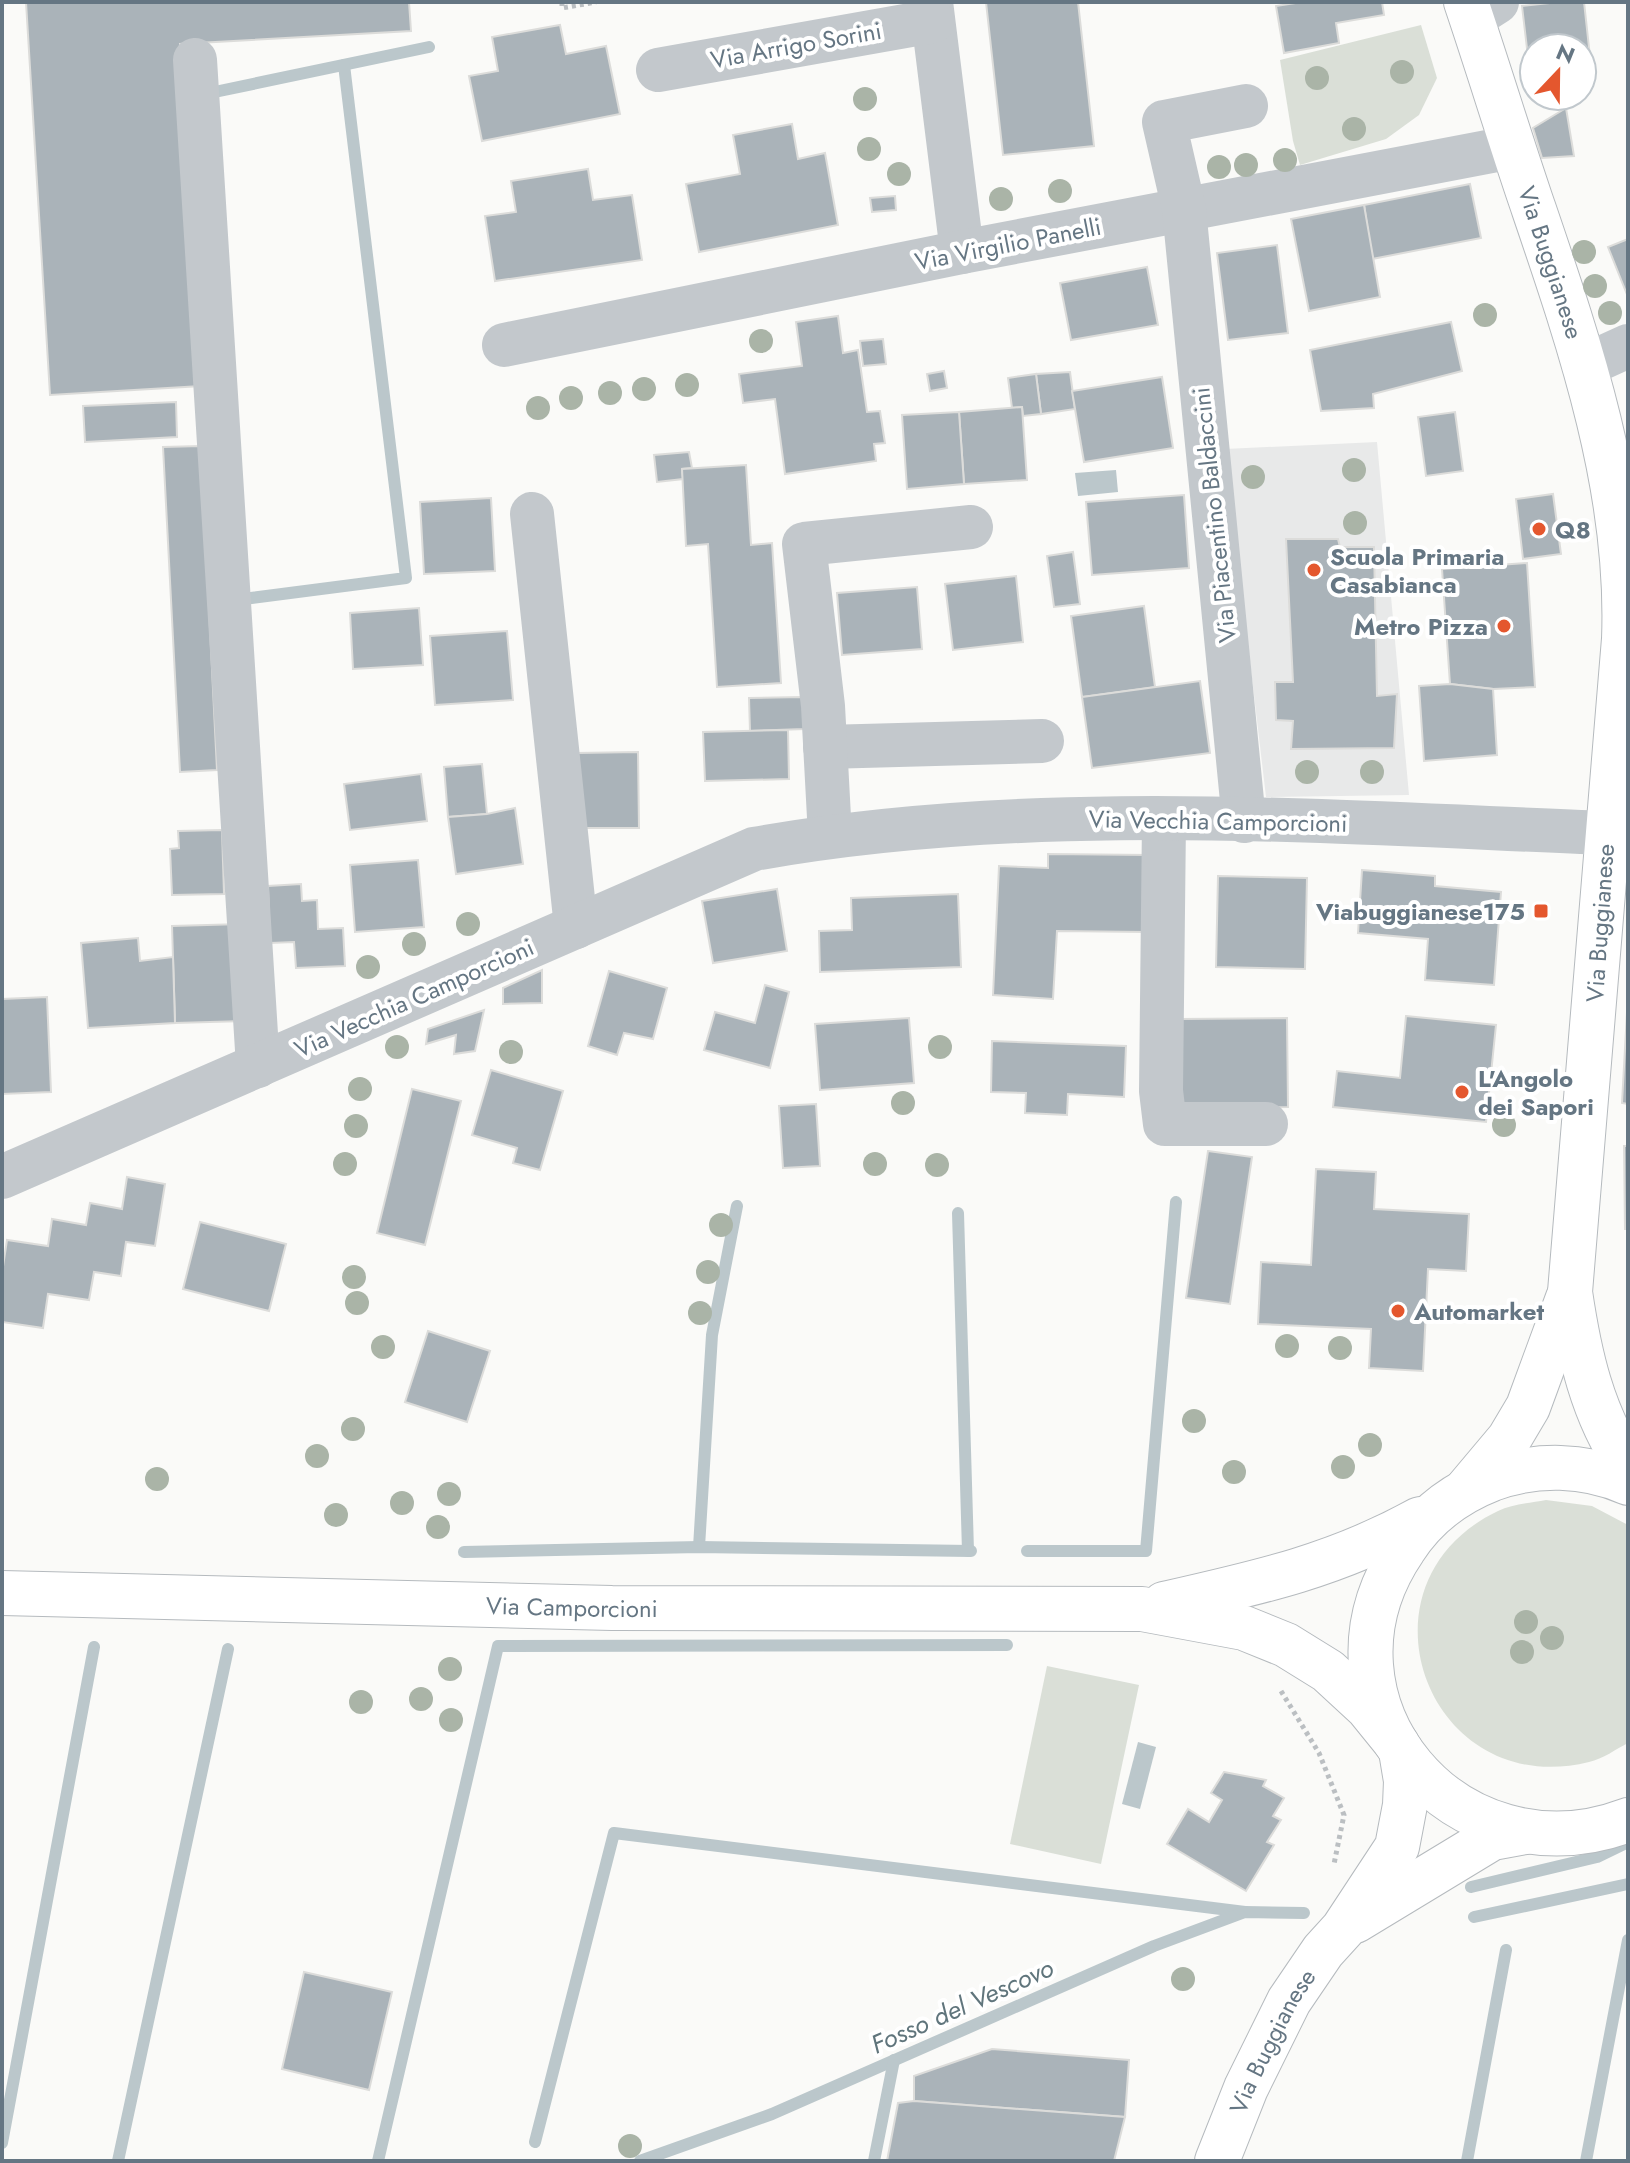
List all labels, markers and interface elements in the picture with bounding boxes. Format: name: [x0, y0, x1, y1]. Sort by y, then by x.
street label: Via Arrigo Sorini: [708, 13, 884, 77]
north arrow: [1518, 32, 1598, 112]
text: N: [1551, 35, 1580, 72]
street label: Via Buggianese: [1510, 181, 1593, 343]
street label: Via Virgilio Panelli: [912, 209, 1104, 279]
street label: Via Piacentino Baldaccini: [1183, 385, 1245, 645]
place label: Q8: [1555, 512, 1591, 547]
marker: Q8: [1530, 520, 1548, 538]
place label: Scuola Primaria Casabianca: [1330, 539, 1504, 602]
marker: Scuola Primaria Casabianca: [1305, 561, 1323, 579]
place label: Metro Pizza: [1354, 609, 1488, 644]
marker: Metro Pizza: [1495, 617, 1513, 635]
street label: Via Vecchia Camporcioni: [1088, 801, 1348, 841]
street label: Via Buggianese: [1577, 842, 1623, 1004]
place label: Viabuggianese175: [1315, 894, 1525, 929]
marker: Viabuggianese175: [1532, 902, 1550, 920]
street label: Via Vecchia Camporcioni: [289, 929, 539, 1067]
place label: L'Angolo dei Sapori: [1478, 1061, 1594, 1124]
marker: L'Angolo dei Sapori: [1453, 1083, 1471, 1101]
place label: Automarket: [1413, 1294, 1544, 1329]
marker: Automarket: [1389, 1302, 1407, 1320]
street label: Via Camporcioni: [485, 1587, 658, 1626]
water label: Fosso del Vescovo: [865, 1949, 1060, 2063]
street label: Via Buggianese: [1220, 1961, 1324, 2119]

